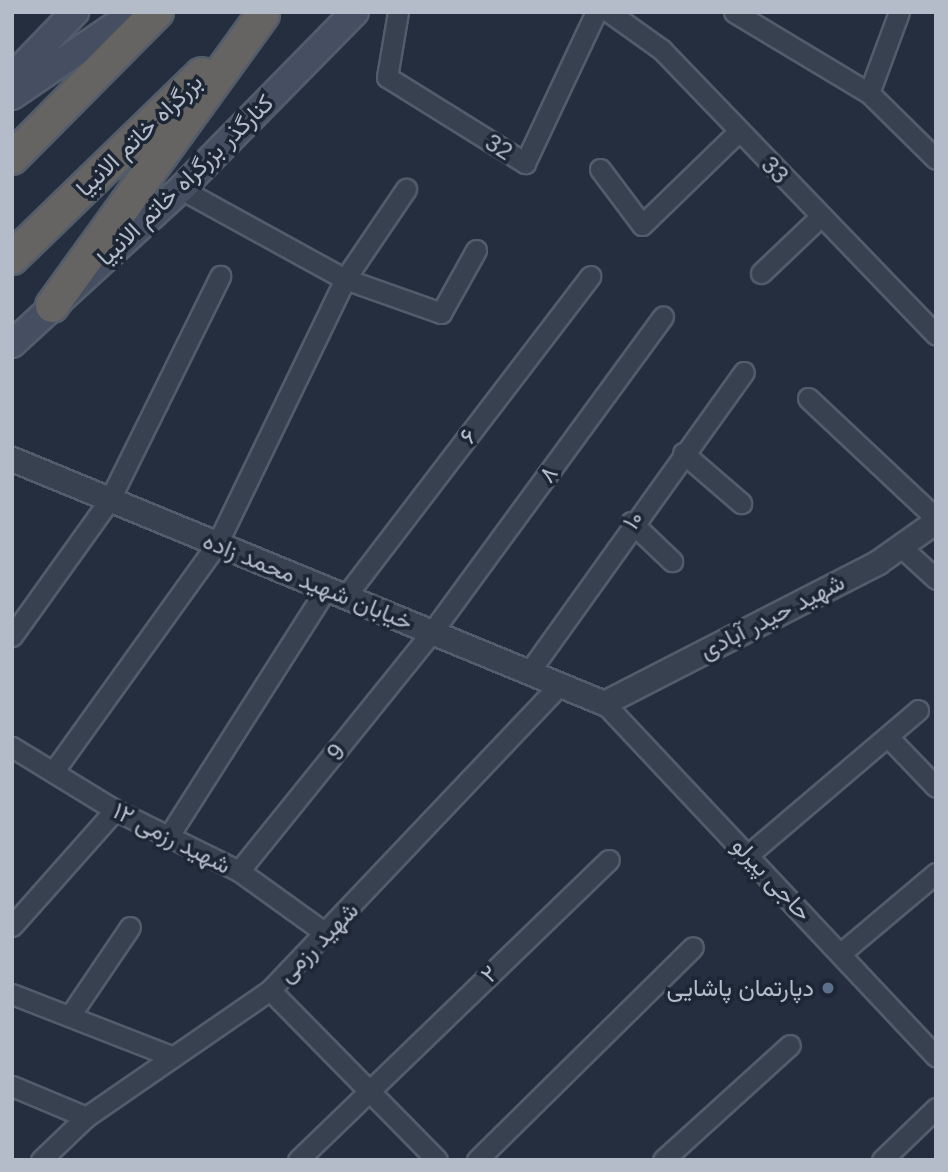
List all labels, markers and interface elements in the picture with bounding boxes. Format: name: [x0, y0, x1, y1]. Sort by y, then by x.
street label: بزرگراه خاتم الانبیا: [70, 67, 208, 203]
street label: کنارگذر بزرگراه خاتم الانبیا: [91, 88, 279, 272]
street label: 32: [480, 128, 518, 166]
street label: 33: [755, 150, 795, 190]
street label: ۶: [453, 423, 483, 449]
street label: ۸: [532, 460, 564, 488]
street label: ۱۰: [616, 505, 650, 535]
street label: خیابان شهید محمد زاده: [199, 526, 417, 636]
street label: شهید حیدر آبادی: [695, 567, 849, 665]
street label: 9: [321, 738, 351, 766]
street label: شهید رزمی ۱۲: [108, 796, 236, 880]
street label: حاجی پیرلو: [726, 831, 818, 927]
street label: شهید رزمی: [272, 896, 364, 988]
street label: ۲: [474, 959, 504, 989]
place label: دپارتمان پاشایی: [667, 974, 814, 1002]
marker: دپارتمان پاشایی: [820, 980, 836, 996]

